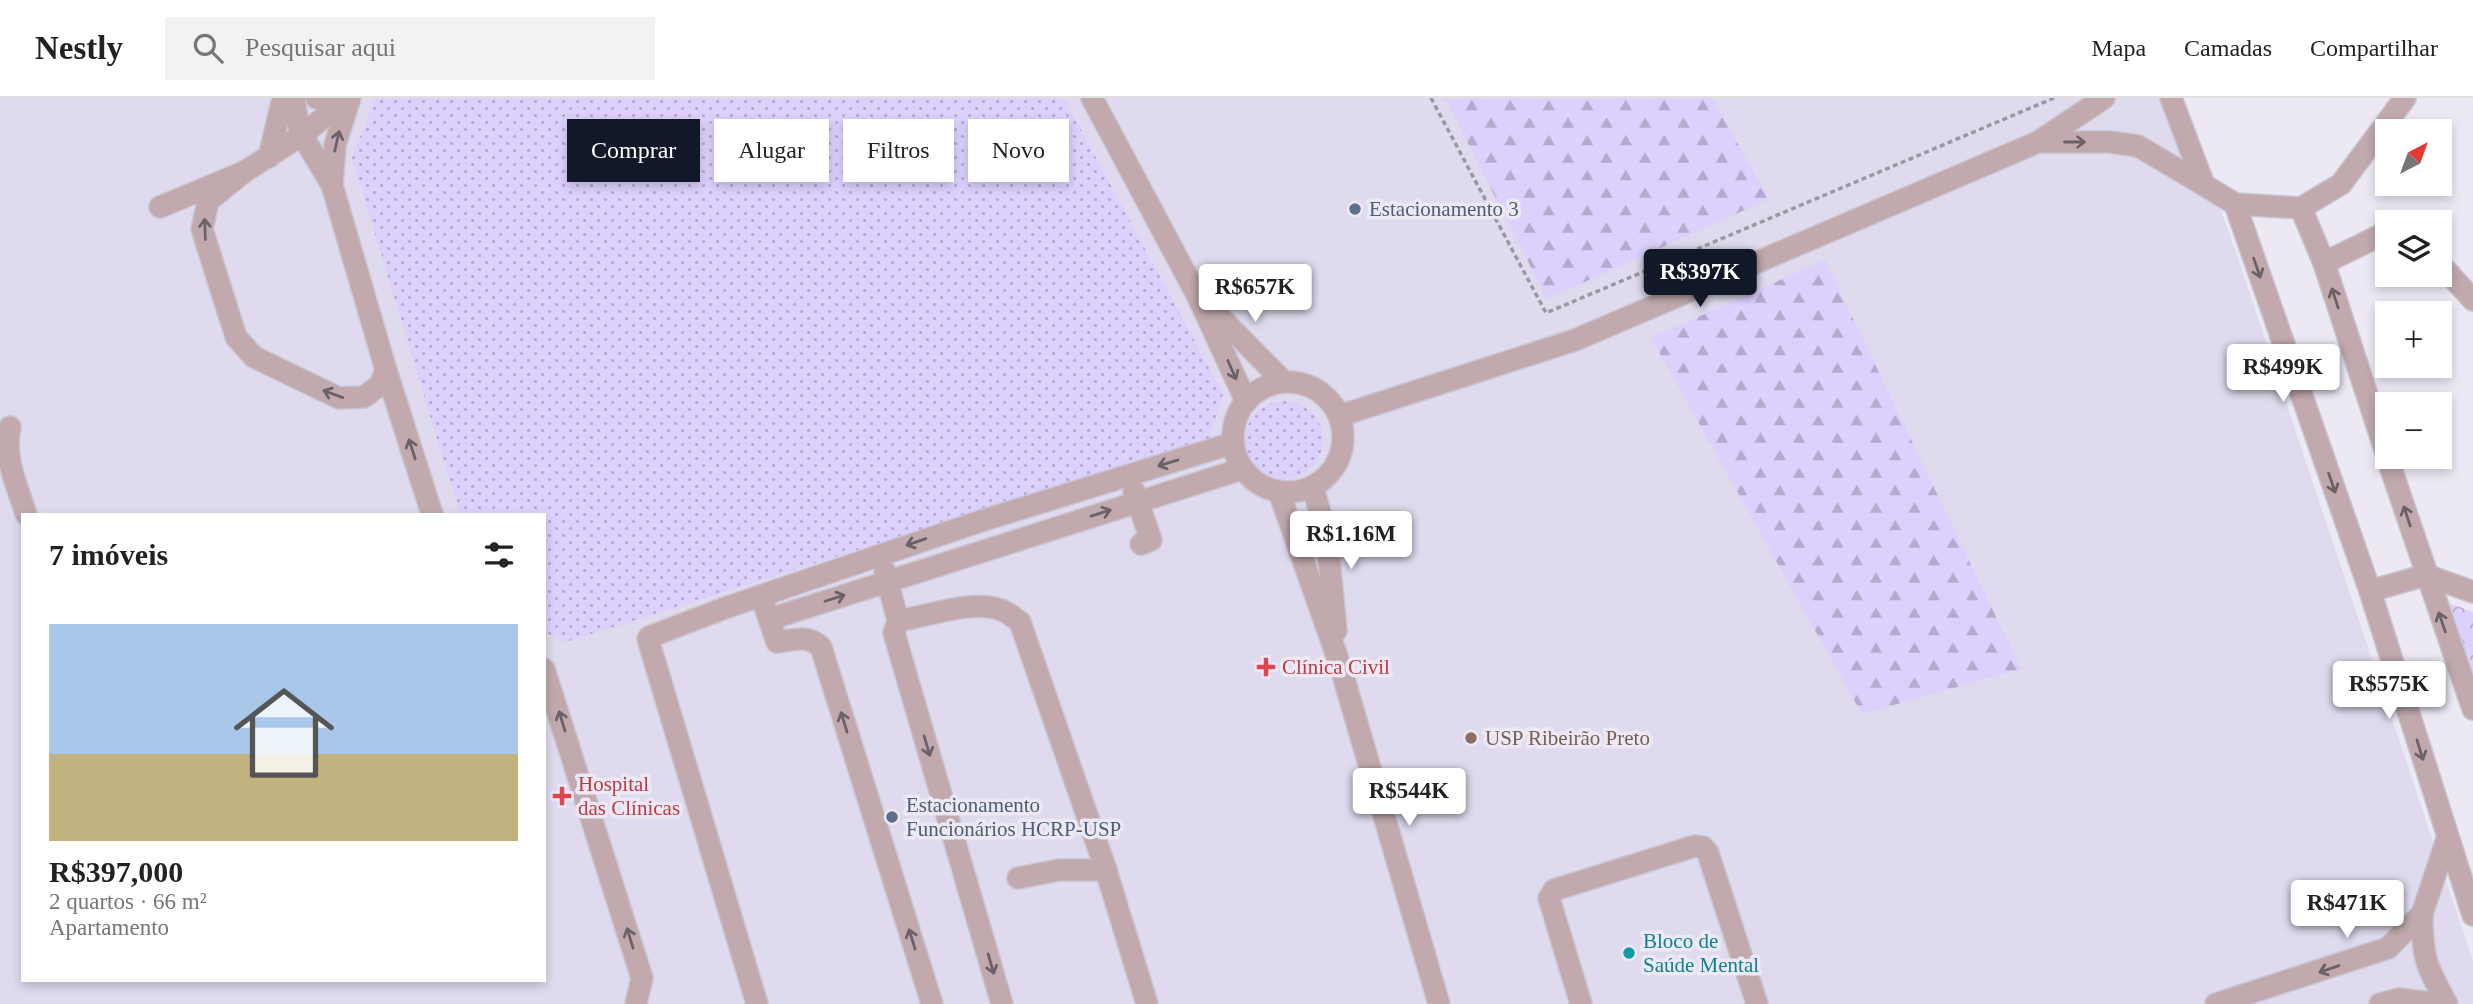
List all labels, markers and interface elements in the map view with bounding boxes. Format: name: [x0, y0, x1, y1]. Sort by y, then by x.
search box: [165, 17, 655, 80]
icon: search: [189, 29, 227, 67]
text: Nestly: [35, 30, 123, 66]
text: Pesquisar aqui: [245, 33, 396, 62]
text: Mapa: [2091, 35, 2146, 61]
text: Camadas: [2184, 35, 2272, 61]
text: Compartilhar: [2310, 35, 2438, 61]
chip: Comprar: [567, 119, 700, 182]
chip: Alugar: [714, 119, 829, 182]
chip: Filtros: [843, 119, 954, 182]
chip: Novo: [968, 119, 1069, 182]
north arrow: [2375, 119, 2452, 196]
map controls: [2375, 119, 2452, 469]
one-way arrow: [331, 130, 344, 153]
one-way arrow: [2063, 135, 2086, 149]
place label: Estacionamento 3: [1369, 197, 1519, 221]
marker: Estacionamento 3: [1347, 201, 1363, 217]
button: layers: [2375, 210, 2452, 287]
one-way arrow: [198, 218, 212, 241]
pin: R$397K: [1643, 250, 1757, 309]
one-way arrow: [2252, 257, 2264, 279]
text: R$397K: [1660, 259, 1740, 284]
pin: R$657K: [1198, 264, 1312, 324]
text: R$657K: [1215, 274, 1295, 299]
one-way arrow: [2328, 287, 2340, 309]
button: +: [2375, 301, 2452, 378]
pin: R$499K: [2226, 344, 2340, 404]
text: R$499K: [2243, 354, 2323, 379]
one-way arrow: [1226, 359, 1239, 380]
one-way arrow: [322, 387, 344, 399]
button: −: [2375, 392, 2452, 469]
one-way arrow: [404, 439, 417, 461]
one-way arrow: [1157, 458, 1179, 471]
one-way arrow: [2327, 472, 2339, 494]
one-way arrow: [2400, 505, 2413, 527]
one-way arrow: [1090, 506, 1112, 519]
pin: R$1.16M: [1286, 512, 1416, 571]
text: R$1.16M: [1306, 521, 1396, 546]
icon: filters: [480, 536, 518, 574]
one-way arrow: [906, 537, 928, 550]
text: 7 imóveis: [49, 538, 168, 571]
one-way arrow: [823, 591, 845, 604]
one-way arrow: [2435, 611, 2447, 633]
place label: Clínica Civil: [1282, 655, 1390, 679]
marker: Clínica Civil: [1256, 657, 1276, 677]
pin: R$575K: [2332, 662, 2446, 721]
icon: home: [221, 670, 347, 796]
text: R$575K: [2349, 671, 2429, 696]
one-way arrow: [554, 711, 567, 733]
one-way arrow: [837, 711, 849, 733]
place label: USP Ribeirão Preto: [1485, 726, 1650, 750]
marker: USP Ribeirão Preto: [1463, 730, 1479, 746]
one-way arrow: [921, 734, 934, 756]
one-way arrow: [2414, 738, 2427, 760]
pin: R$544K: [1352, 768, 1466, 828]
place label: Hospital das Clínicas: [578, 772, 680, 820]
text: R$544K: [1369, 778, 1449, 803]
marker: Hospital das Clínicas: [552, 786, 572, 806]
place label: Estacionamento Funcionários HCRP-USP: [906, 793, 1121, 841]
marker: Estacionamento Funcionários HCRP-USP: [884, 809, 900, 825]
text: R$397,000: [49, 855, 183, 888]
pin: R$471K: [2290, 880, 2404, 940]
text: 2 quartos · 66 m²: [49, 889, 207, 914]
text: R$471K: [2307, 890, 2387, 915]
text: Apartamento: [49, 915, 169, 940]
one-way arrow: [622, 928, 635, 950]
one-way arrow: [904, 928, 917, 950]
place label: Bloco de Saúde Mental: [1643, 929, 1759, 977]
marker: Bloco de Saúde Mental: [1621, 945, 1637, 961]
one-way arrow: [985, 953, 998, 975]
one-way arrow: [2318, 964, 2340, 976]

